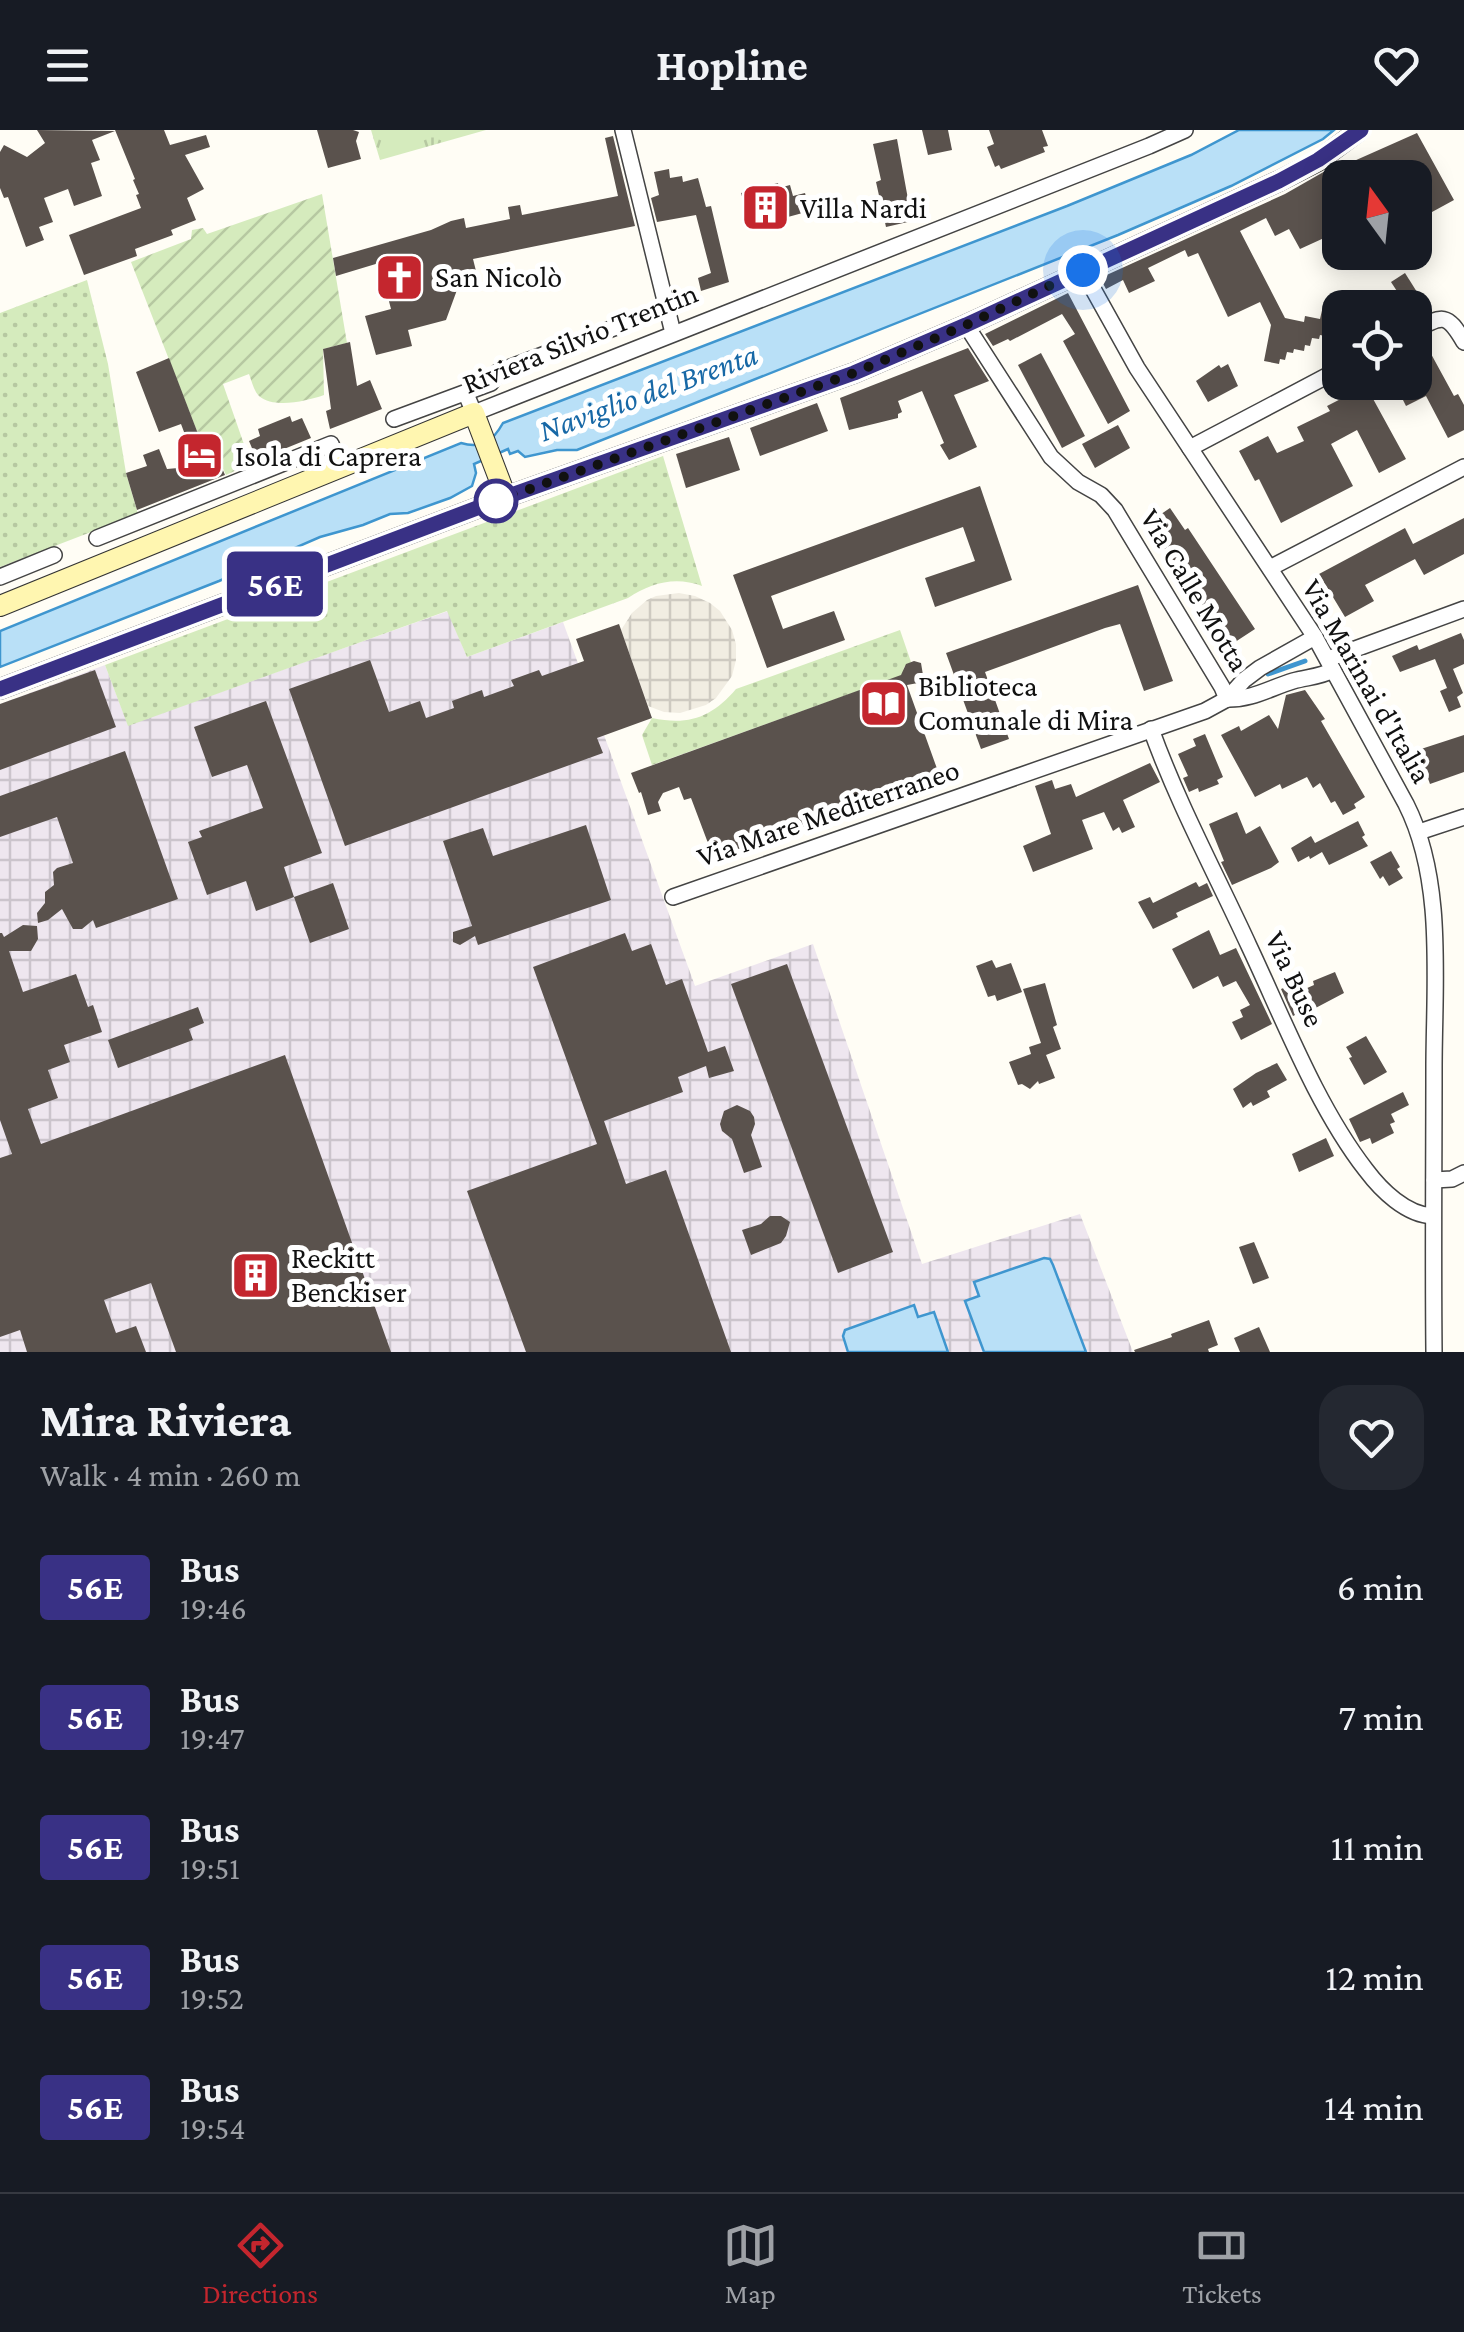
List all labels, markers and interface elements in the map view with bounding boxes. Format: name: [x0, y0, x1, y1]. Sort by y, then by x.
icon: menu: [40, 38, 95, 93]
icon: heart: [1369, 38, 1424, 93]
text: Hopline: [656, 40, 808, 90]
north arrow: [1322, 160, 1432, 270]
map controls: [1322, 160, 1432, 400]
building icon: Villa Nardi: [739, 182, 791, 234]
place label: Villa Nardi: [800, 191, 927, 224]
your location: [1058, 245, 1108, 295]
church icon: San Nicolò: [374, 251, 426, 303]
place label: San Nicolò: [435, 260, 562, 293]
street label: Riviera Silvio Trentin: [457, 275, 702, 400]
button: locate: [1322, 290, 1432, 400]
water label: Naviglio del Brenta: [534, 336, 762, 448]
hotel icon: Isola di Caprera: [174, 430, 226, 482]
place label: Isola di Caprera: [235, 439, 422, 473]
unlabelled marker: [475, 480, 517, 522]
street label: Via Calle Motta: [1134, 503, 1257, 677]
line badge: 56E: [218, 552, 332, 616]
text: 56E: [247, 565, 303, 604]
street label: Via Marinai d'Italia: [1296, 573, 1439, 789]
place label: Biblioteca Comunale di Mira: [918, 669, 1133, 736]
library icon: Biblioteca Comunale di Mira: [857, 677, 909, 729]
street label: Via Mare Mediterraneo: [692, 752, 963, 873]
street label: Via Buse: [1259, 926, 1332, 1032]
place label: Reckitt Benckiser: [291, 1241, 407, 1308]
building icon: Reckitt Benckiser: [230, 1249, 282, 1301]
button: heart: [1319, 1385, 1424, 1490]
text: Mira Riviera: [40, 1393, 291, 1446]
text: Walk · 4 min · 260 m: [40, 1457, 301, 1493]
text: Bus: [180, 1548, 239, 1590]
text: 6 min: [1337, 1566, 1424, 1608]
text: 56E: [67, 1568, 123, 1607]
text: 19:46: [180, 1590, 247, 1626]
text: Bus: [180, 1678, 239, 1720]
text: 7 min: [1338, 1696, 1424, 1738]
text: 56E: [67, 1698, 123, 1737]
text: 19:47: [180, 1720, 245, 1756]
text: Bus: [180, 1808, 239, 1850]
text: 11 min: [1331, 1826, 1424, 1868]
text: 56E: [67, 1828, 123, 1867]
text: 19:51: [180, 1850, 240, 1886]
text: Bus: [180, 1938, 239, 1980]
text: 12 min: [1325, 1956, 1424, 1998]
text: 56E: [67, 1958, 123, 1997]
text: 19:52: [180, 1980, 244, 2016]
text: Bus: [180, 2068, 239, 2110]
text: 14 min: [1324, 2086, 1424, 2128]
text: 56E: [67, 2088, 123, 2127]
text: 19:54: [180, 2110, 246, 2146]
tab: Directions: [202, 2218, 318, 2309]
tab: Map: [723, 2218, 778, 2309]
tab: Tickets: [1182, 2218, 1262, 2309]

